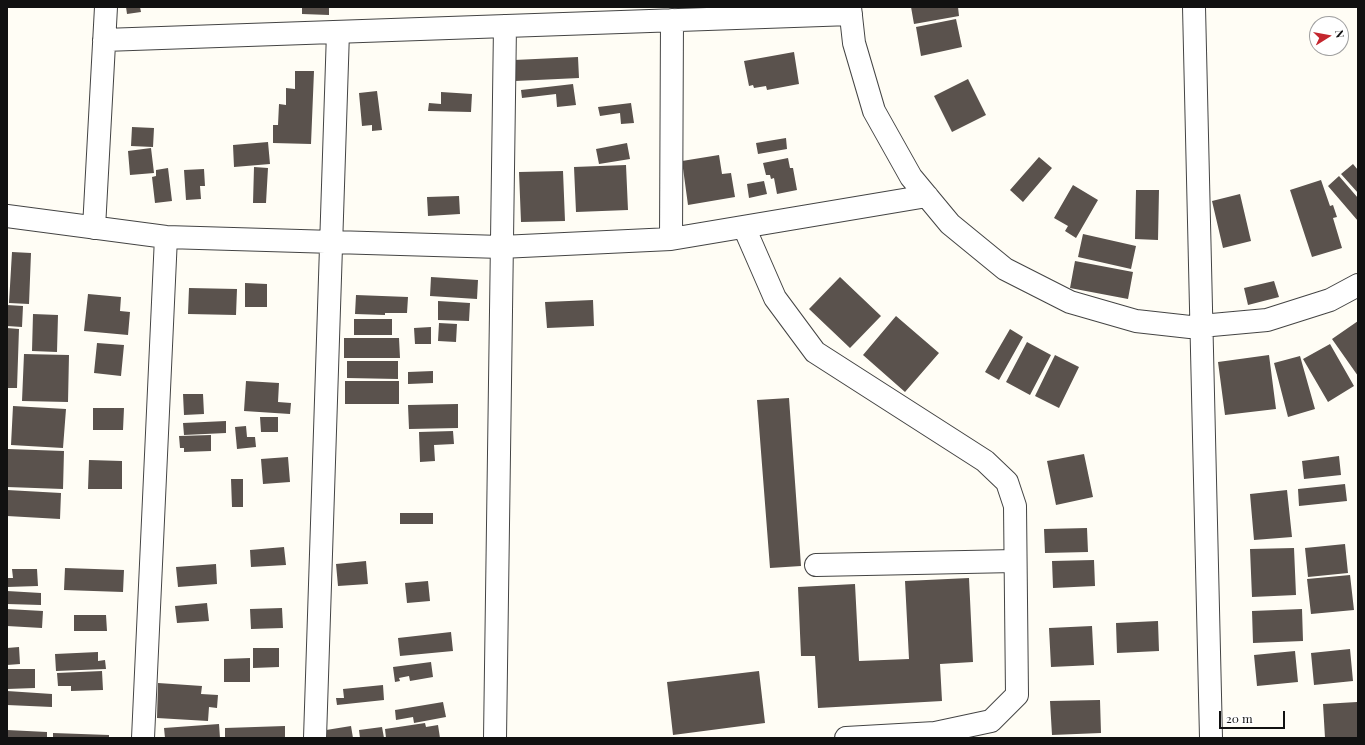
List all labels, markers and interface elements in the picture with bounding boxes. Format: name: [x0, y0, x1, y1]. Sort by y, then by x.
north arrow: [1309, 16, 1349, 56]
text: N: [1332, 28, 1348, 39]
scale bar: [1221, 703, 1287, 729]
text: 20 m: [1226, 710, 1253, 726]

